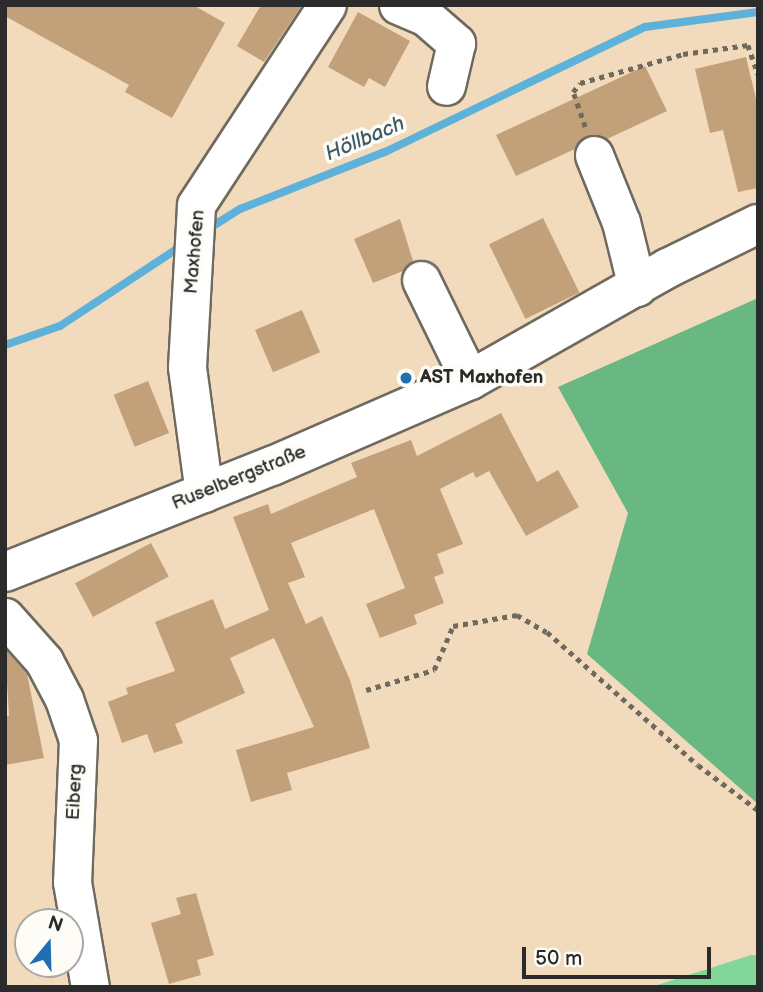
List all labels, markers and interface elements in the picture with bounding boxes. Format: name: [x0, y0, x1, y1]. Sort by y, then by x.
water label: Höllbach: [322, 111, 408, 167]
street label: Maxhofen: [180, 209, 210, 295]
place label: AST Maxhofen: [420, 367, 543, 389]
marker: AST Maxhofen: [398, 370, 414, 386]
street label: Ruselbergstraße: [169, 441, 309, 515]
street label: Eiberg: [62, 763, 88, 821]
north arrow: [14, 908, 84, 978]
text: N: [45, 911, 66, 938]
scale bar: [525, 932, 714, 976]
text: 50 m: [535, 946, 582, 971]

